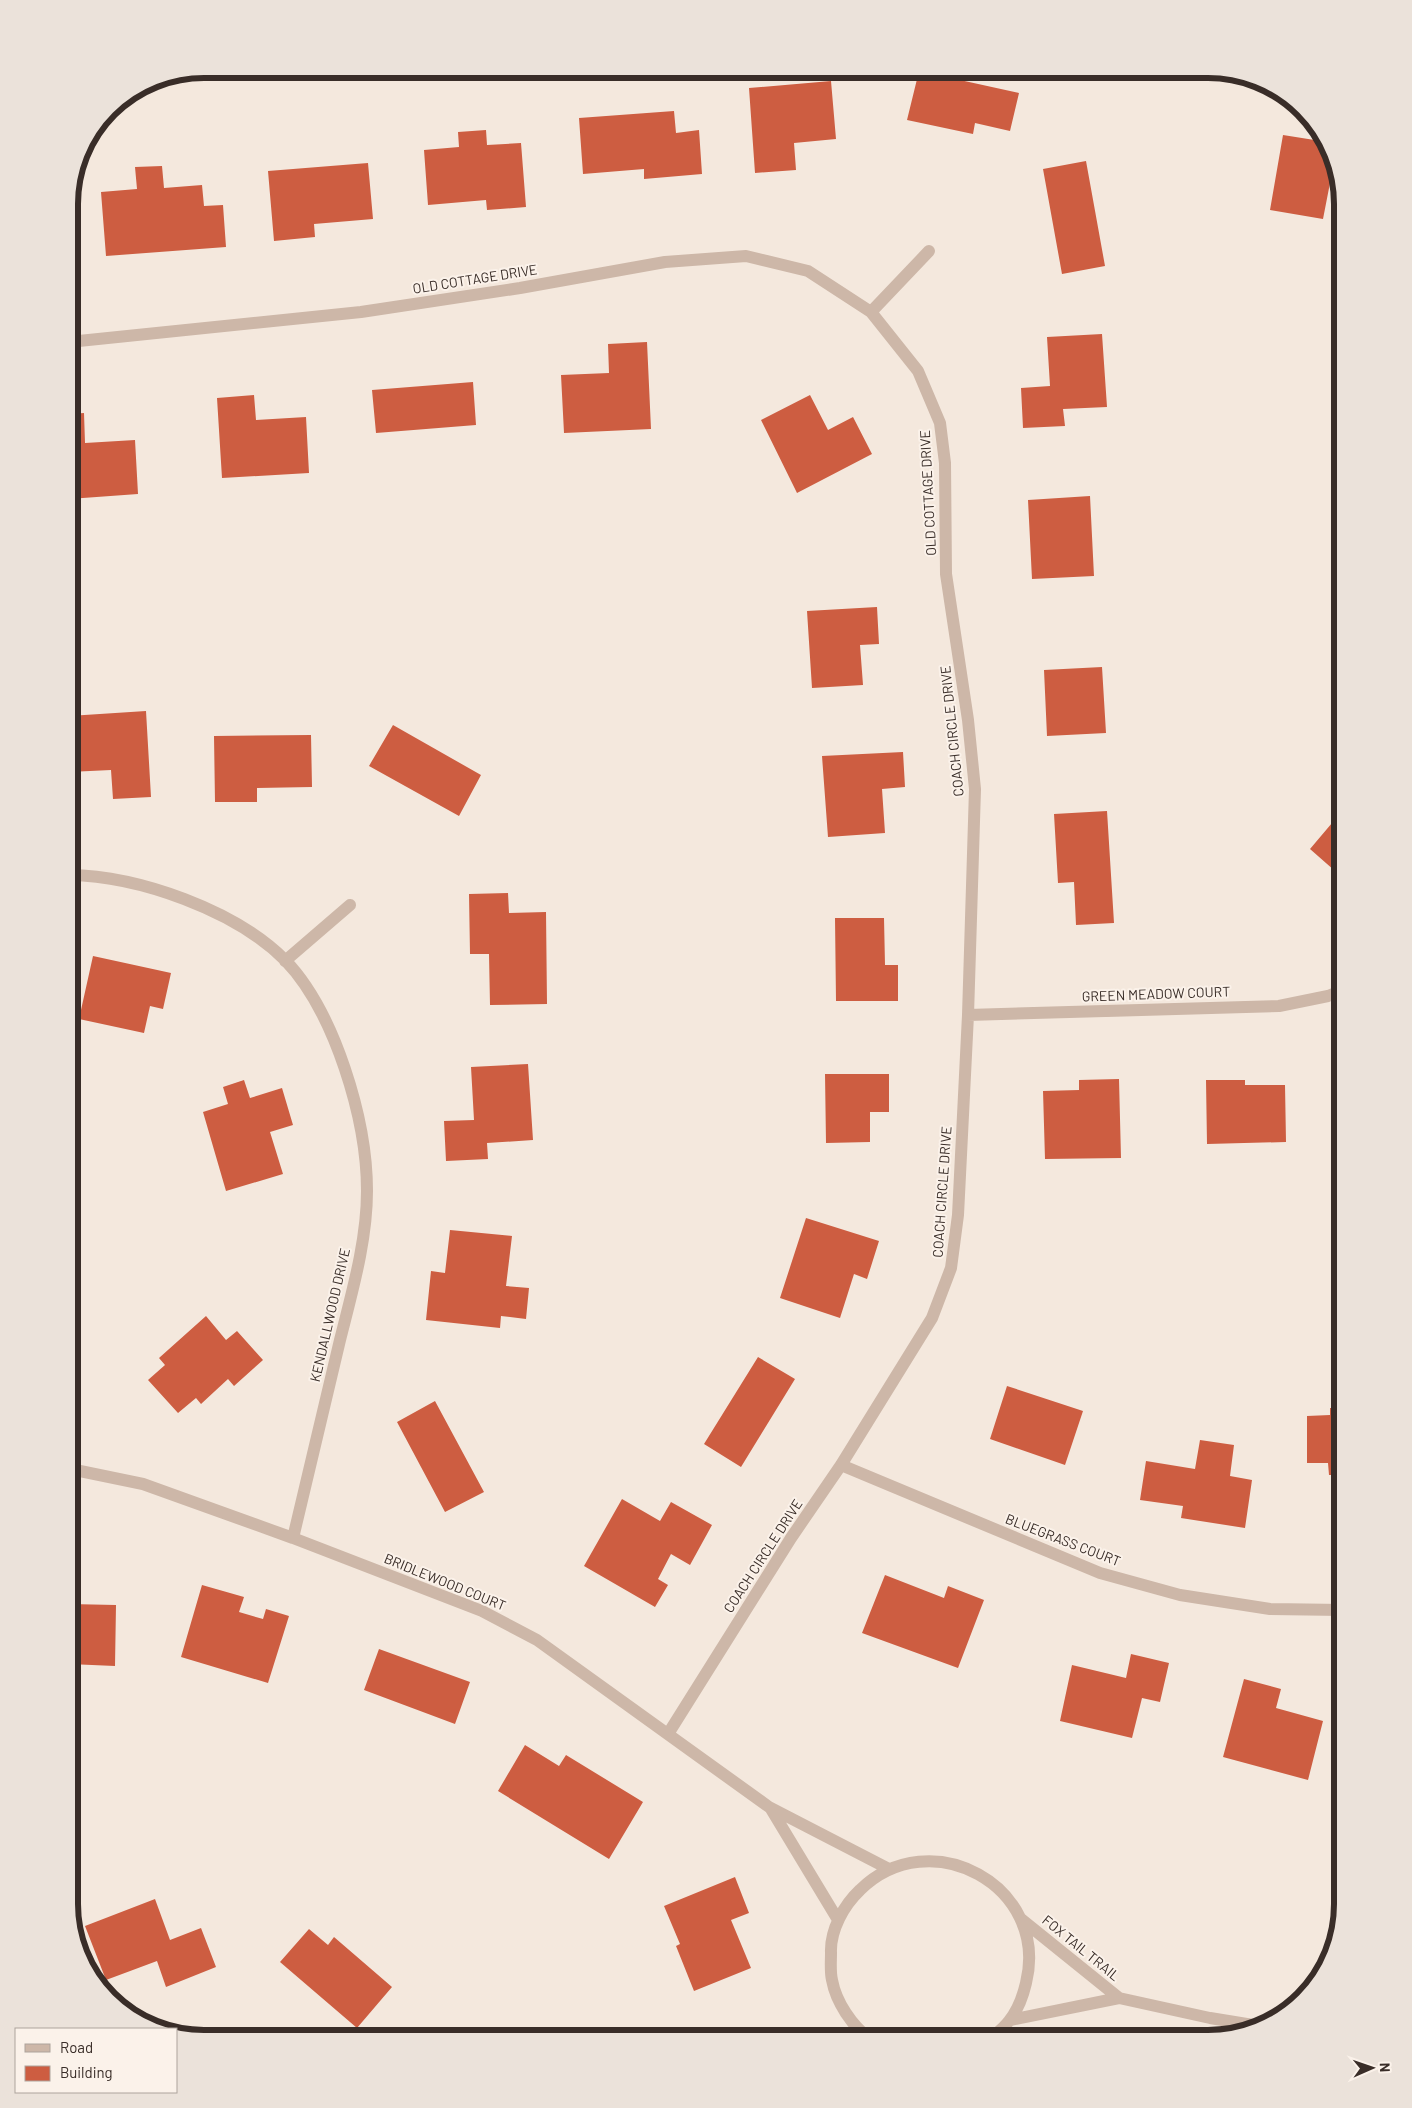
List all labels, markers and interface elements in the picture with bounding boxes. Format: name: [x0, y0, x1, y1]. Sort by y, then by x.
street label: OLD COTTAGE DRIVE: [411, 260, 538, 297]
street label: OLD COTTAGE DRIVE: [916, 430, 939, 556]
street label: COACH CIRCLE DRIVE: [936, 665, 967, 797]
street label: GREEN MEADOW COURT: [1081, 982, 1230, 1005]
street label: COACH CIRCLE DRIVE: [928, 1126, 955, 1258]
street label: KENDALLWOOD DRIVE: [306, 1246, 353, 1383]
street label: COACH CIRCLE DRIVE: [720, 1496, 806, 1616]
street label: BLUEGRASS COURT: [1003, 1510, 1123, 1569]
street label: BRIDLEWOOD COURT: [382, 1549, 509, 1614]
street label: FOX TAIL TRAIL: [1039, 1911, 1124, 1984]
legend: [15, 2028, 178, 2093]
text: Road: [60, 2038, 93, 2056]
north arrow: [1347, 2043, 1397, 2093]
text: Building: [60, 2063, 113, 2081]
text: N: [1377, 2063, 1394, 2072]

